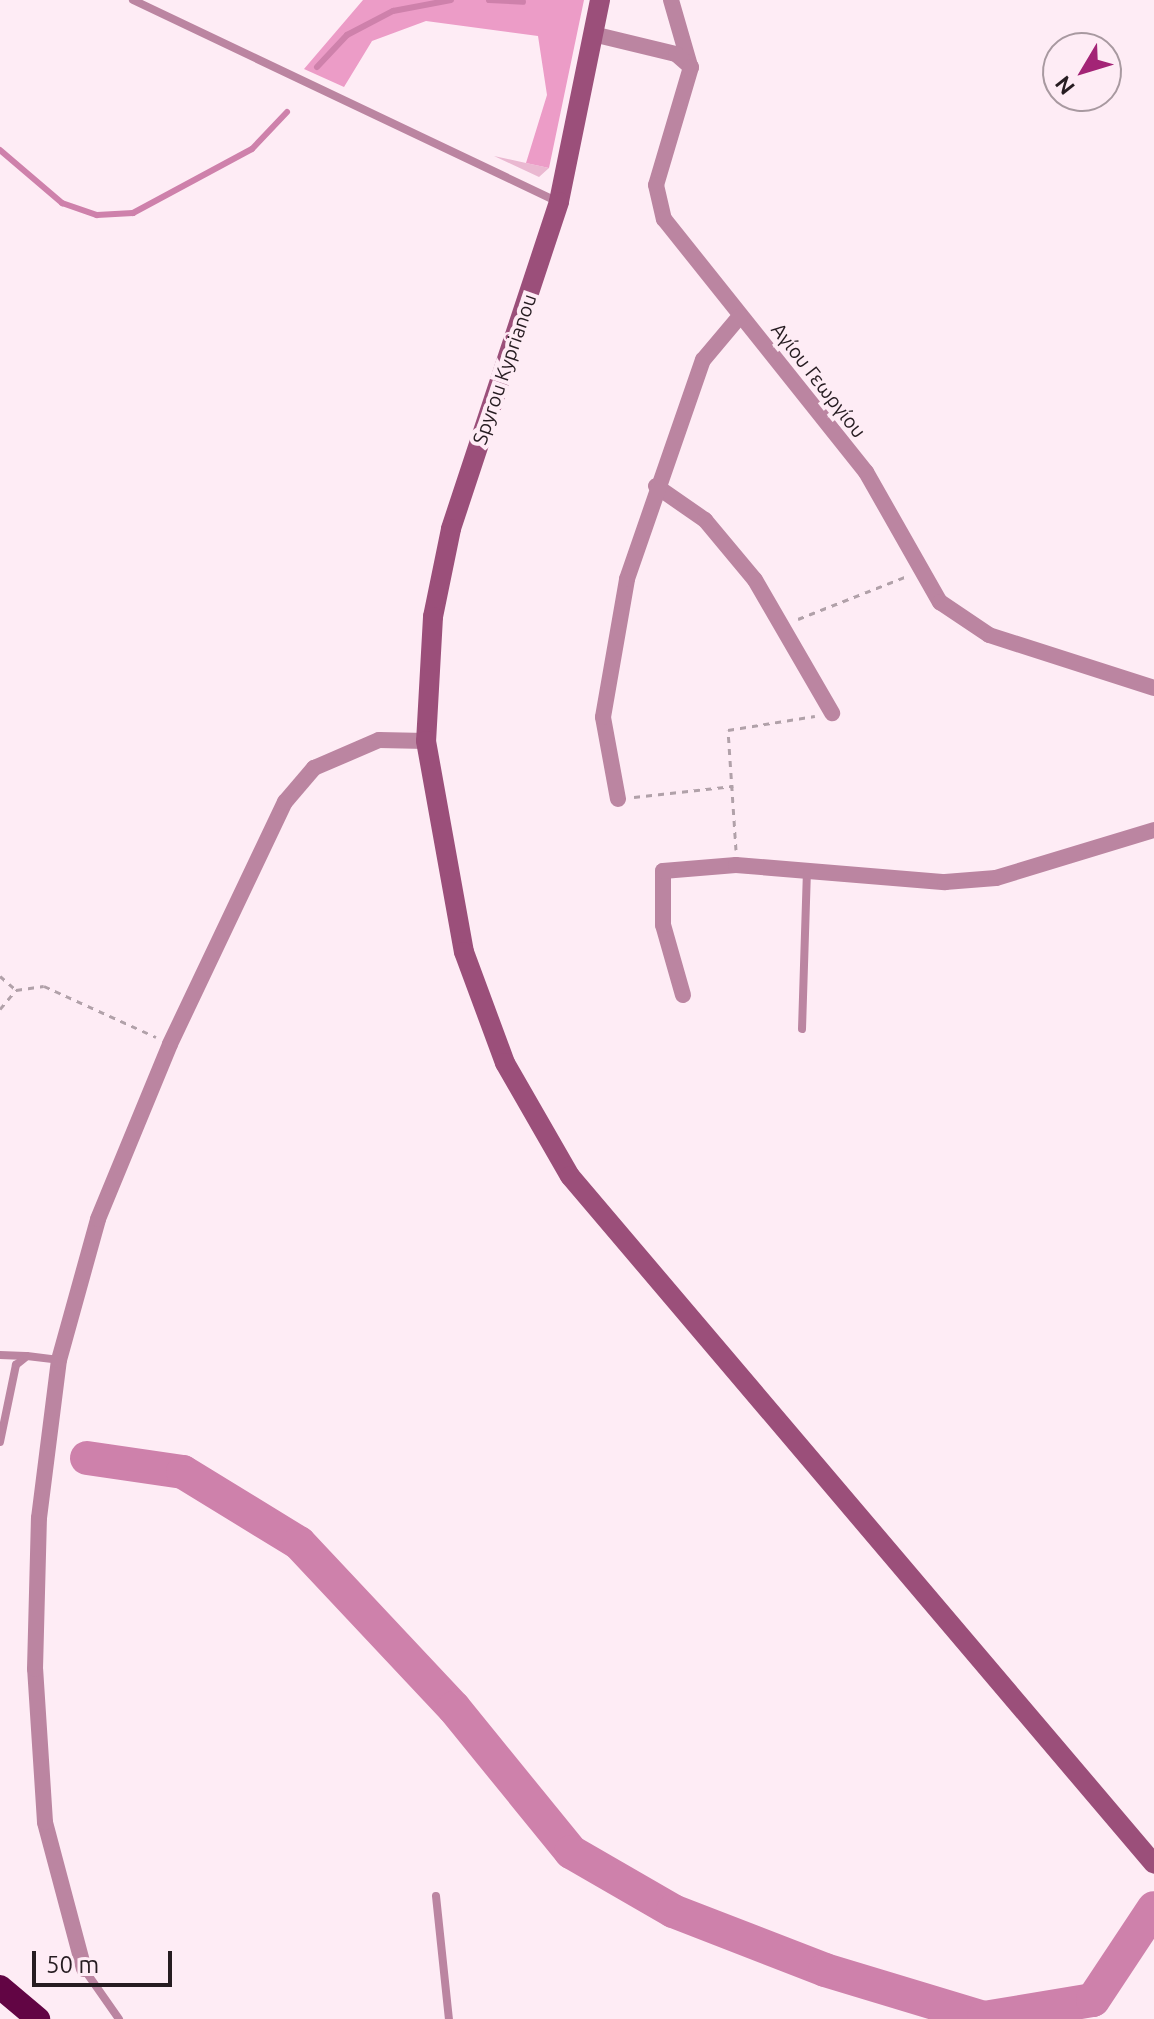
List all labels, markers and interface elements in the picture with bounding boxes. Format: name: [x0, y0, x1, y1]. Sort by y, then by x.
north arrow: [1042, 32, 1122, 112]
text: N: [1049, 72, 1079, 100]
street label: Spyrou Kyprianou: [467, 291, 541, 447]
street label: Αγίου Γεωργίου: [767, 318, 871, 442]
scale bar: [36, 1935, 176, 1985]
text: 50 m: [46, 1951, 99, 1978]

